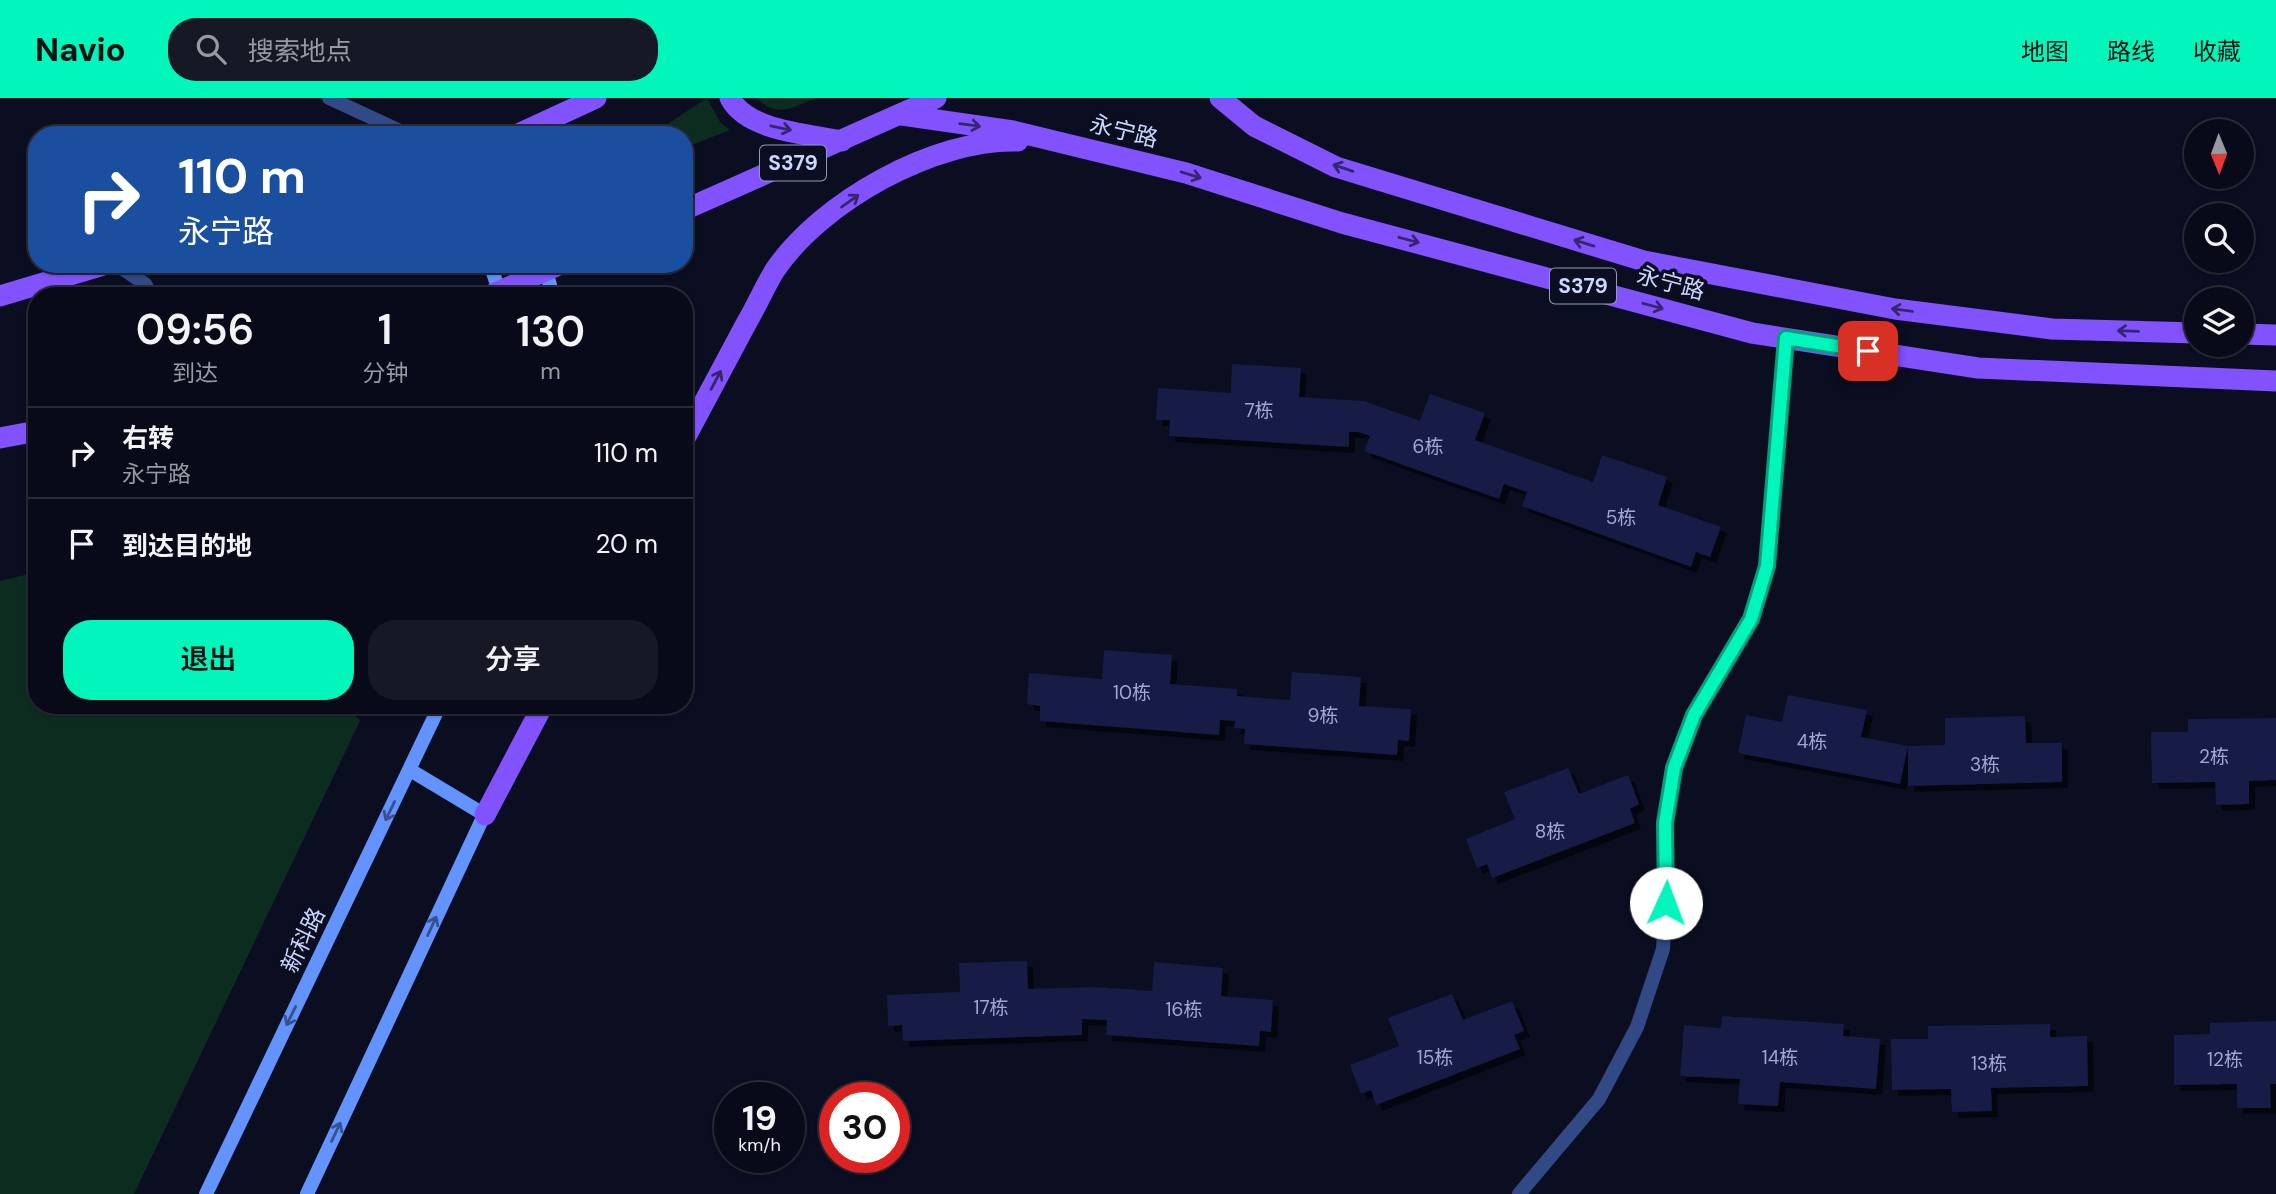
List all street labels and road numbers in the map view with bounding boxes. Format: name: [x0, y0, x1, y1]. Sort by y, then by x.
street label: 永宁路: [1087, 108, 1161, 154]
road number: S379: [760, 146, 826, 180]
street label: 永宁路: [1634, 260, 1708, 306]
road number: S379: [1550, 268, 1616, 304]
street label: 新科路: [274, 902, 332, 978]

